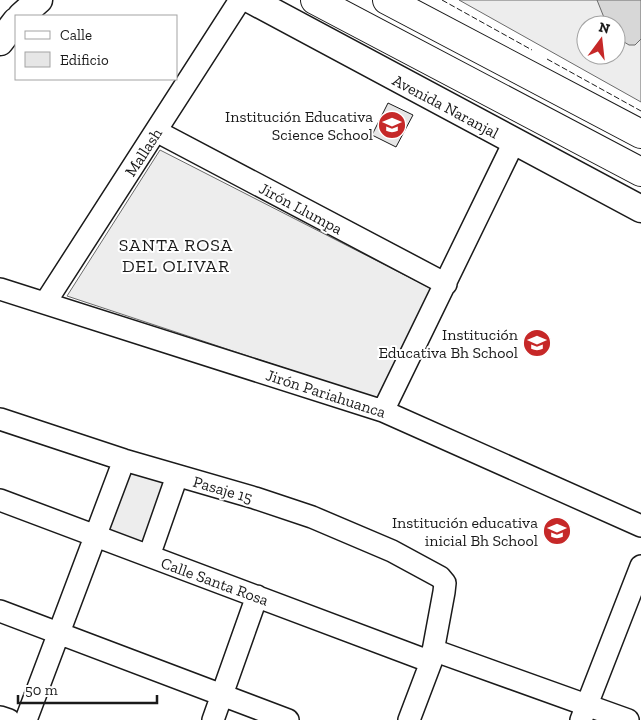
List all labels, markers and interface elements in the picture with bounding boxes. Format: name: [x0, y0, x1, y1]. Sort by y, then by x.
legend: [15, 15, 178, 80]
north arrow: [576, 15, 626, 65]
text: N: [597, 18, 612, 38]
text: Calle: [60, 26, 92, 44]
text: Edificio: [60, 51, 109, 69]
street label: Avenida Naranjal: [389, 70, 502, 142]
place label: Institución Educativa Science School: [225, 107, 373, 144]
school or university icon: Institución Educativa Science School: [377, 110, 407, 140]
street label: Mallash: [121, 124, 166, 180]
street label: Jirón Llumpa: [256, 179, 346, 238]
district label: SANTA ROSA DEL OLIVAR: [119, 234, 233, 277]
place label: Institución Educativa Bh School: [378, 325, 519, 362]
school or university icon: Institución Educativa Bh School: [522, 328, 552, 358]
street label: Jirón Pariahuanca: [264, 365, 388, 422]
street label: Pasaje 15: [191, 472, 255, 507]
place label: Institución educativa inicial Bh School: [392, 513, 538, 550]
school or university icon: Institución educativa inicial Bh School: [542, 516, 572, 546]
street label: Calle Santa Rosa: [158, 553, 271, 610]
scale bar: [18, 672, 156, 704]
text: 50 m: [25, 681, 58, 699]

